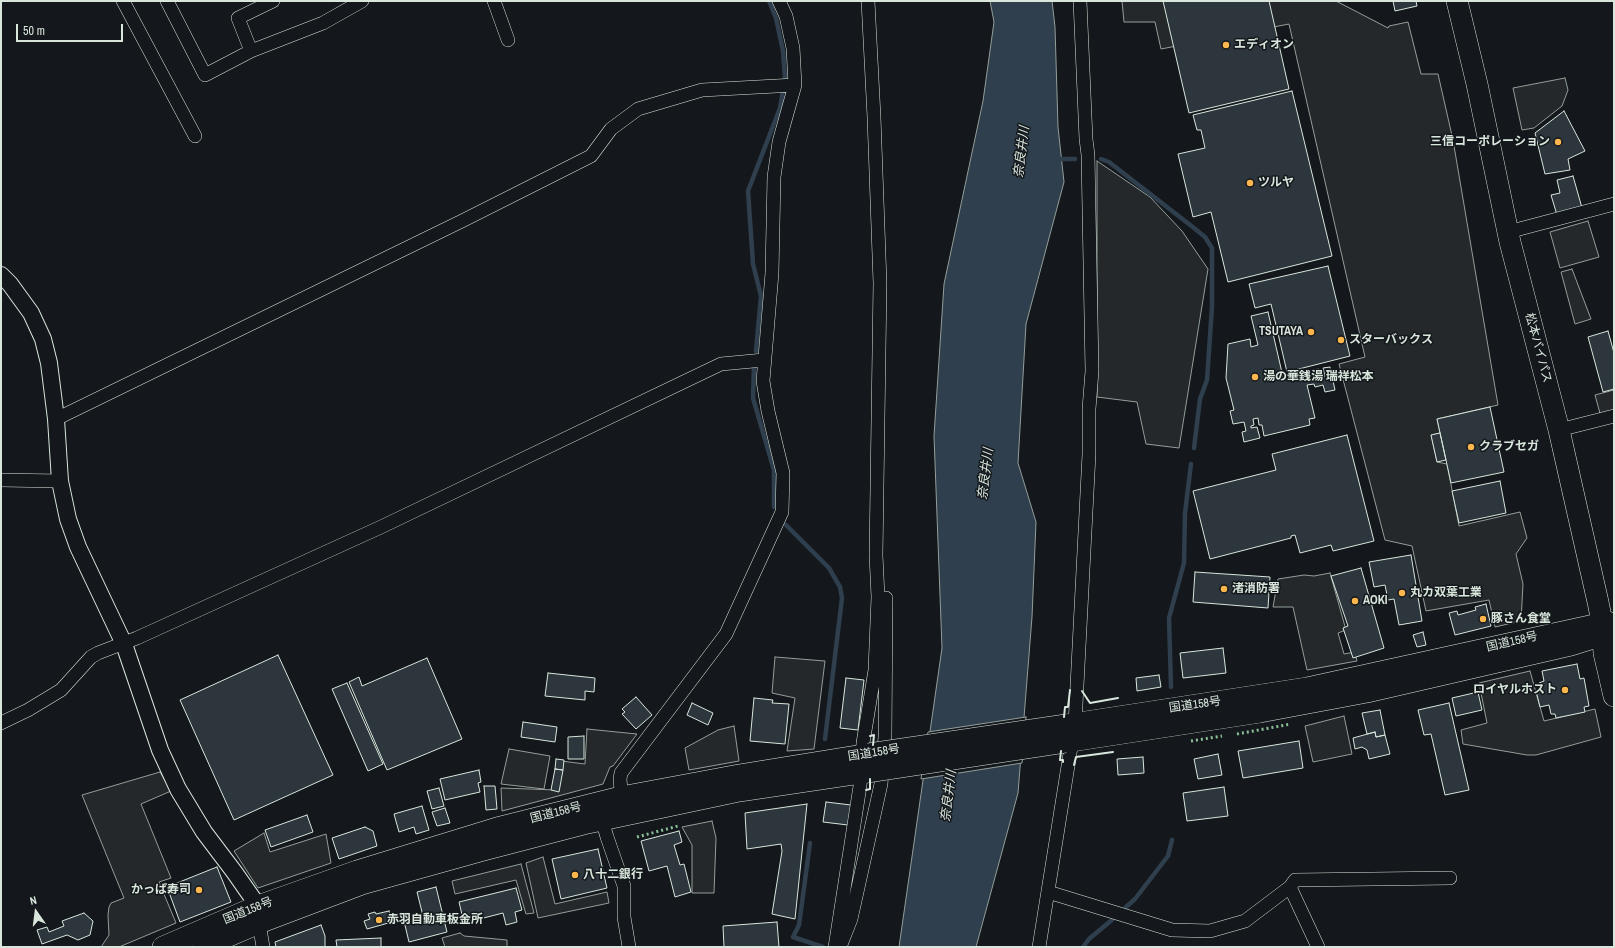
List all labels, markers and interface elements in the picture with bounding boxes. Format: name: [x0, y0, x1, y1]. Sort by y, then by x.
scale bar: [18, 16, 125, 42]
text: 50 m: [23, 23, 45, 39]
place label: エディオン: [1234, 38, 1294, 52]
marker: エディオン: [1221, 40, 1231, 50]
water label: 奈良井川: [1011, 125, 1033, 179]
place label: 三信コーポレーション: [1430, 135, 1550, 149]
marker: 三信コーポレーション: [1553, 137, 1563, 147]
place label: ツルヤ: [1258, 176, 1294, 190]
marker: ツルヤ: [1245, 178, 1255, 188]
street label: 松本バイパス: [1522, 311, 1554, 385]
place label: TSUTAYA: [1259, 325, 1303, 339]
marker: TSUTAYA: [1306, 327, 1316, 337]
place label: スターバックス: [1349, 333, 1433, 347]
marker: スターバックス: [1336, 335, 1346, 345]
place label: 湯の華銭湯 瑞祥松本: [1263, 370, 1374, 384]
marker: 湯の華銭湯 瑞祥松本: [1250, 372, 1260, 382]
place label: クラブセガ: [1479, 440, 1539, 454]
marker: クラブセガ: [1466, 442, 1476, 452]
water label: 奈良井川: [975, 447, 997, 501]
place label: 渚消防署: [1232, 582, 1280, 596]
marker: 渚消防署: [1219, 584, 1229, 594]
place label: 丸カ双葉工業: [1410, 586, 1482, 600]
marker: 丸カ双葉工業: [1397, 588, 1407, 598]
place label: AOKI: [1363, 594, 1388, 608]
marker: AOKI: [1350, 596, 1360, 606]
place label: 豚さん食堂: [1491, 612, 1551, 626]
marker: 豚さん食堂: [1478, 614, 1488, 624]
street label: 国道158号: [1485, 629, 1539, 655]
place label: ロイヤルホスト: [1473, 683, 1557, 697]
marker: ロイヤルホスト: [1560, 685, 1570, 695]
street label: 国道158号: [1168, 694, 1222, 716]
street label: 国道158号: [847, 742, 901, 764]
water label: 奈良井川: [938, 769, 960, 823]
street label: 国道158号: [529, 800, 583, 826]
place label: 八十二銀行: [583, 868, 643, 882]
marker: 八十二銀行: [570, 870, 580, 880]
place label: かっぱ寿司: [131, 883, 191, 897]
marker: かっぱ寿司: [194, 885, 204, 895]
north arrow: [16, 892, 56, 932]
text: N: [28, 893, 38, 908]
street label: 国道158号: [221, 895, 275, 927]
place label: 赤羽自動車板金所: [387, 913, 483, 927]
marker: 赤羽自動車板金所: [374, 915, 384, 925]

